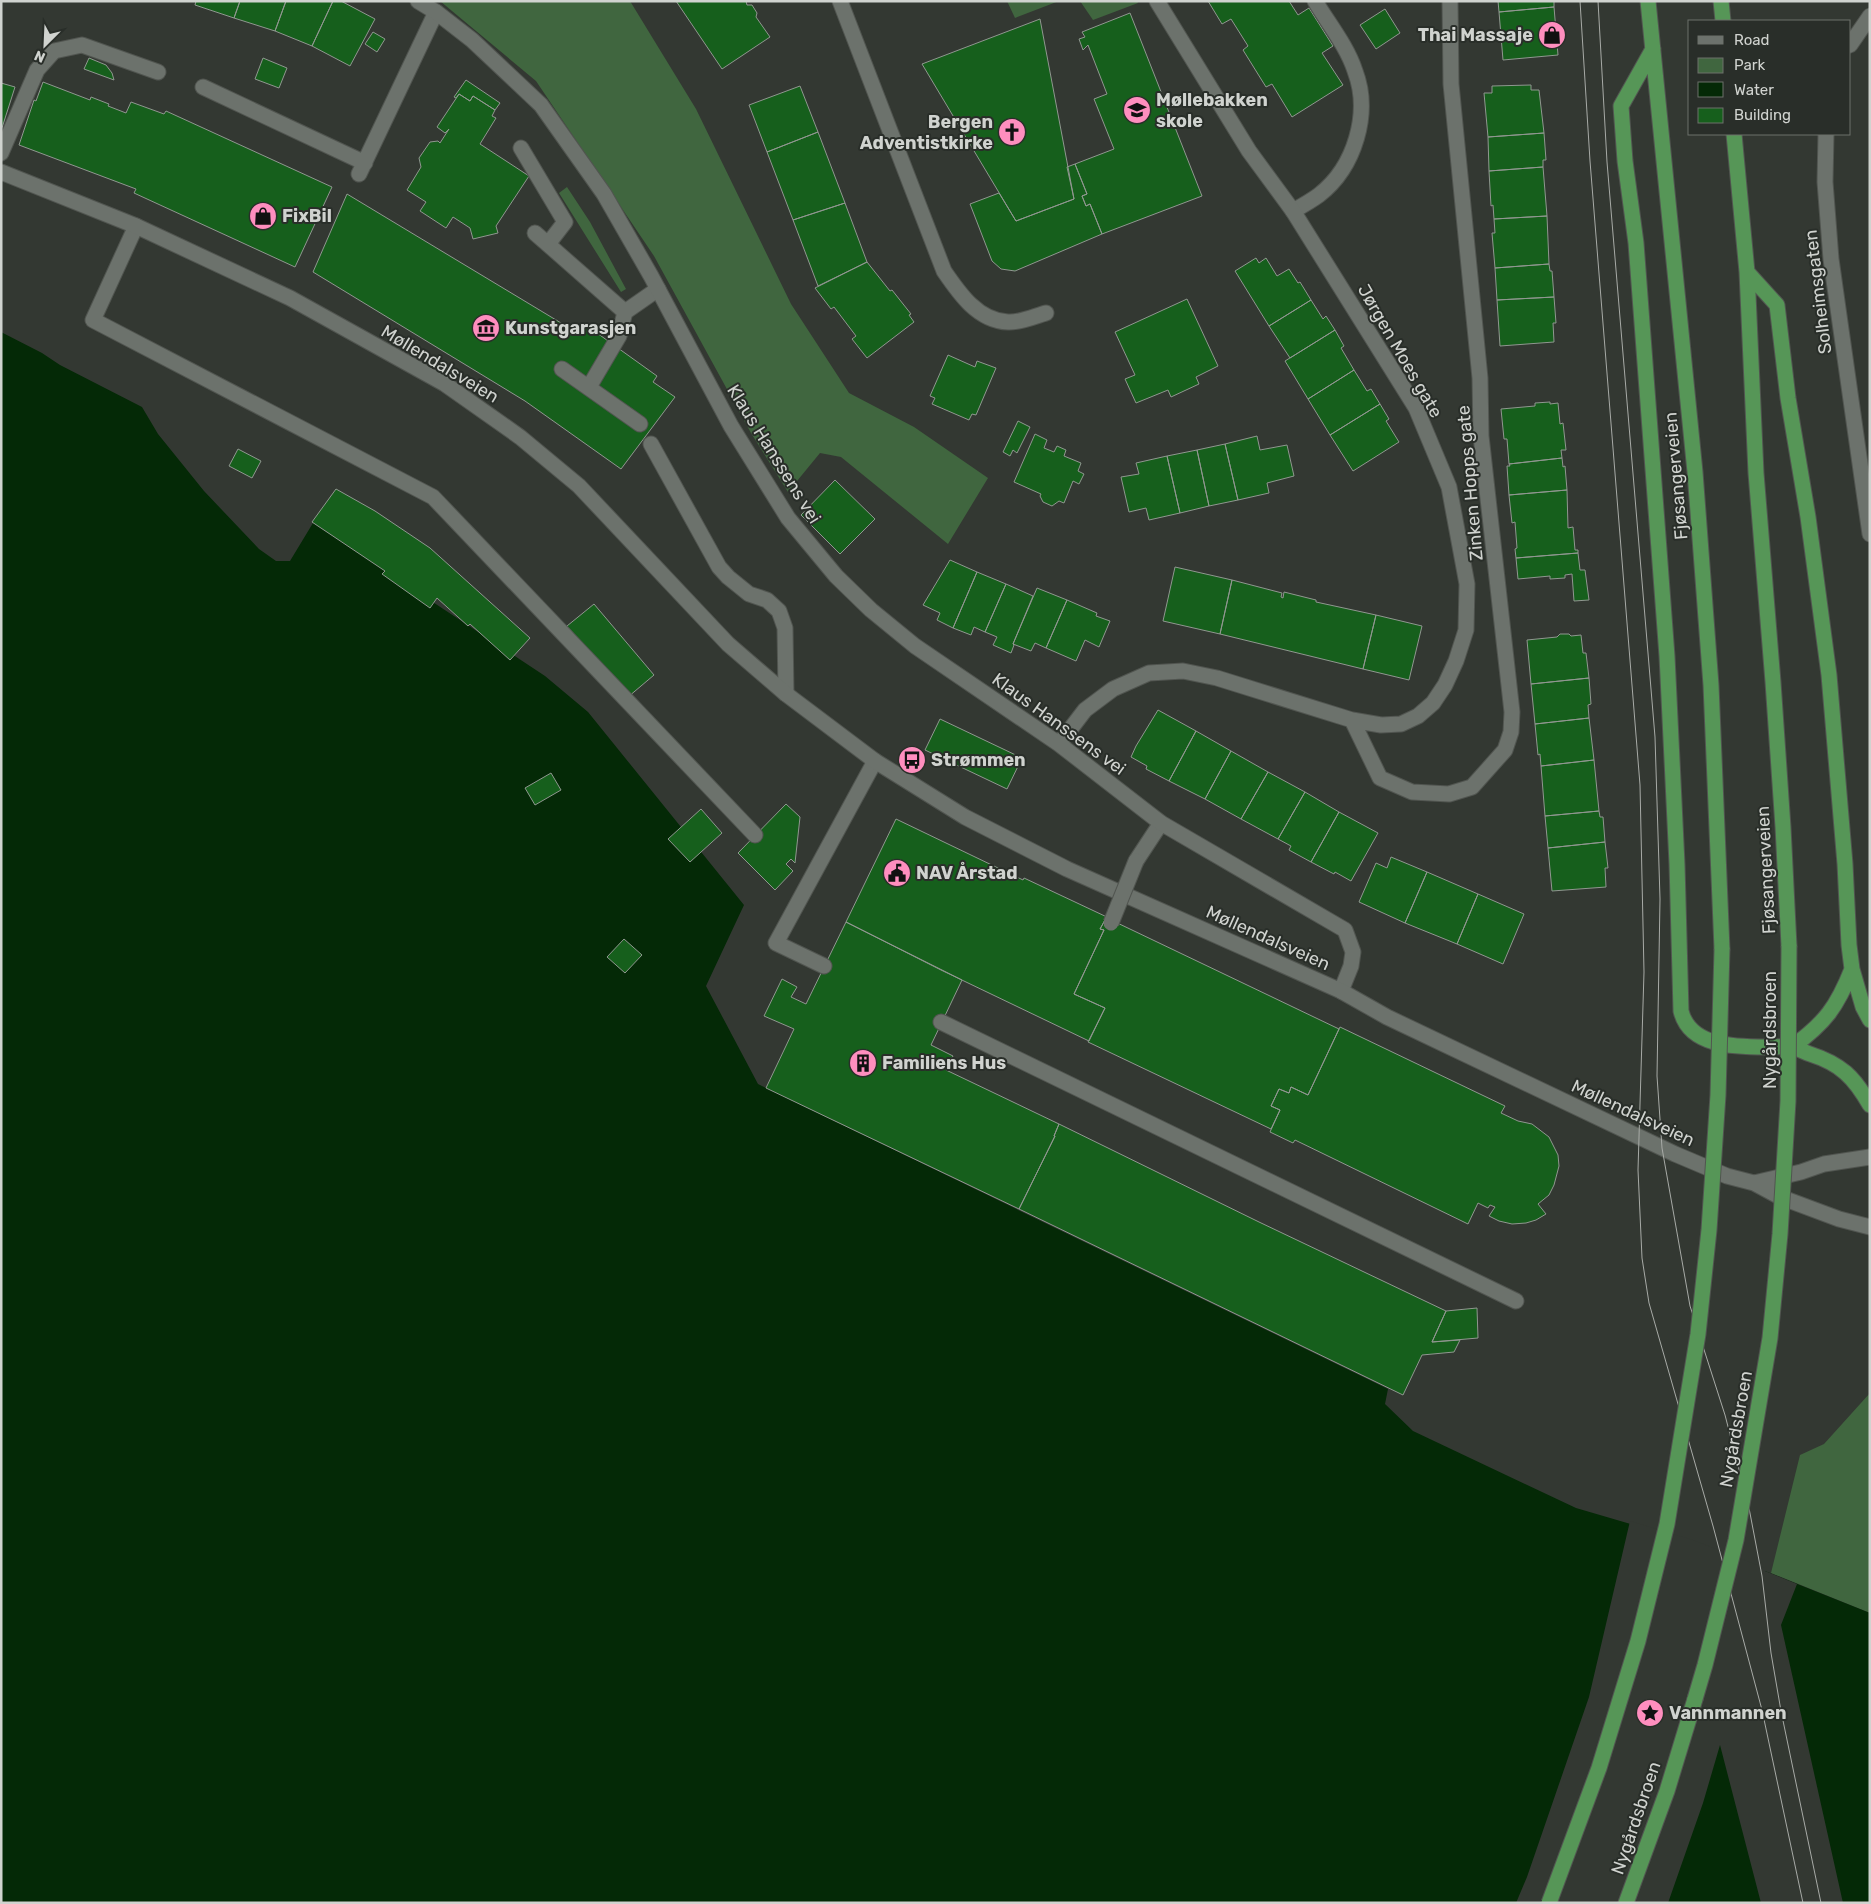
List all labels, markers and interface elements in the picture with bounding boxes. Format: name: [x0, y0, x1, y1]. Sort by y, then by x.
north arrow: [20, 20, 70, 70]
shop icon: Thai Massaje: [1537, 20, 1567, 50]
legend: [1688, 20, 1851, 135]
place label: Thai Massaje: [1418, 24, 1533, 46]
text: Road: [1734, 31, 1770, 49]
text: N: [32, 47, 48, 66]
text: Park: [1734, 56, 1765, 74]
text: Water: [1734, 81, 1774, 99]
place label: Møllebakken skole: [1156, 89, 1268, 132]
school or university icon: Møllebakken skole: [1122, 95, 1152, 125]
text: Building: [1734, 106, 1791, 124]
place label: Bergen Adventistkirke: [860, 111, 993, 154]
church icon: Bergen Adventistkirke: [997, 117, 1027, 147]
shop icon: FixBil: [248, 201, 278, 231]
place label: FixBil: [282, 205, 332, 227]
street label: Solheimsgaten: [1799, 229, 1837, 355]
street label: Jørgen Moes gate: [1353, 280, 1447, 422]
museum icon: Kunstgarasjen: [471, 313, 501, 343]
place label: Kunstgarasjen: [505, 317, 636, 339]
street label: Møllendalsveien: [377, 320, 503, 408]
street label: Klaus Hanssens vei: [722, 380, 826, 528]
street label: Zinken Hopps gate: [1452, 404, 1488, 562]
street label: Fjøsangerveien: [1659, 411, 1693, 541]
street label: Klaus Hanssens vei: [988, 668, 1130, 780]
bus stop icon: Strømmen: [897, 745, 927, 775]
place label: Strømmen: [931, 749, 1026, 771]
street label: Fjøsangerveien: [1752, 805, 1780, 935]
public building icon: NAV Årstad: [882, 858, 912, 888]
place label: NAV Årstad: [916, 861, 1018, 884]
street label: Møllendalsveien: [1203, 901, 1333, 975]
street label: Nygårdsbroen: [1759, 971, 1781, 1089]
building icon: Familiens Hus: [848, 1048, 878, 1078]
place label: Familiens Hus: [882, 1052, 1006, 1074]
street label: Møllendalsveien: [1568, 1075, 1698, 1151]
street label: Nygårdsbroen: [1715, 1369, 1757, 1489]
place icon: Vannmannen: [1635, 1698, 1665, 1728]
place label: Vannmannen: [1669, 1702, 1787, 1724]
street label: Nygårdsbroen: [1606, 1759, 1666, 1877]

